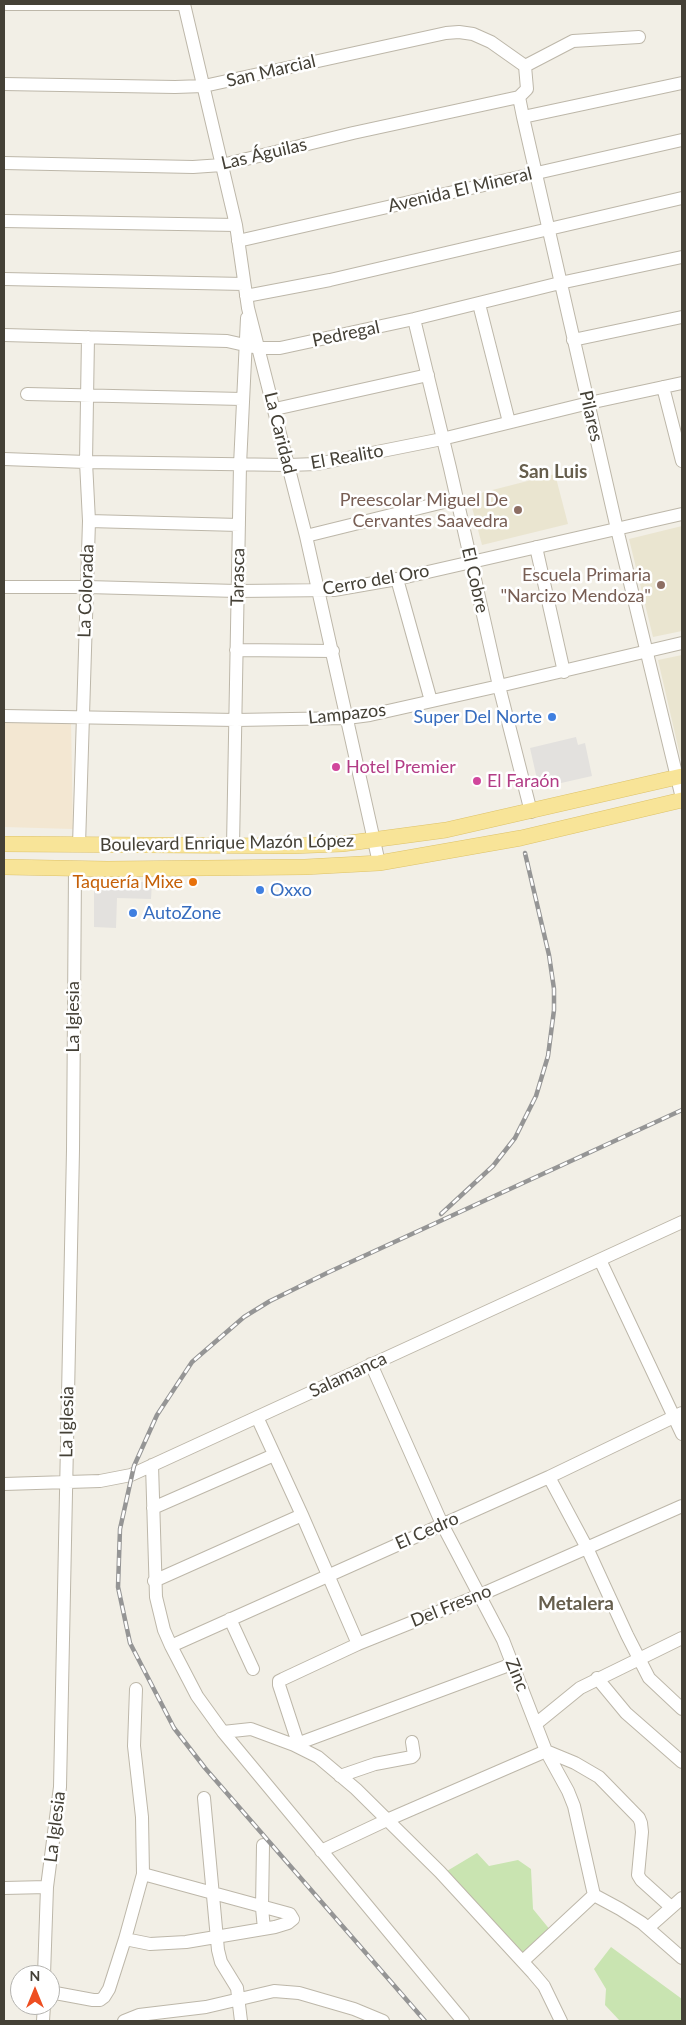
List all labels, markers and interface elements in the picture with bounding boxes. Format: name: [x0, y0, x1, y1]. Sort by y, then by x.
street label: San Marcial: [224, 50, 318, 92]
street label: Las Águilas: [219, 134, 309, 174]
street label: Avenida El Mineral: [386, 163, 534, 217]
street label: Pedregal: [310, 316, 382, 352]
street label: Pilares: [575, 388, 607, 444]
street label: La Caridad: [259, 390, 301, 476]
street label: El Realito: [309, 440, 385, 474]
district label: San Luis: [519, 461, 587, 483]
place label: Preescolar Miguel De Cervantes Saavedra: [340, 489, 508, 532]
marker: Preescolar Miguel De Cervantes Saavedra: [512, 504, 524, 516]
street label: La Colorada: [74, 544, 98, 638]
street label: El Cobre: [457, 545, 493, 615]
street label: Tarasca: [227, 548, 249, 606]
street label: Cerro del Oro: [321, 560, 431, 600]
place label: Escuela Primaria "Narcizo Mendoza": [500, 564, 651, 606]
marker: Escuela Primaria "Narcizo Mendoza": [655, 579, 667, 591]
street label: Lampazos: [307, 699, 387, 729]
place label: Super Del Norte: [414, 706, 542, 728]
marker: Super Del Norte: [546, 711, 558, 723]
place label: Hotel Premier: [346, 756, 456, 778]
marker: Hotel Premier: [330, 761, 342, 773]
place label: El Faraón: [487, 770, 560, 792]
marker: El Faraón: [471, 775, 483, 787]
street label: Boulevard Enrique Mazón López: [100, 830, 354, 856]
place label: Taquería Mixe: [72, 871, 183, 893]
marker: Taquería Mixe: [187, 876, 199, 888]
place label: Oxxo: [270, 879, 312, 901]
marker: Oxxo: [254, 884, 266, 896]
place label: AutoZone: [143, 902, 221, 924]
marker: AutoZone: [127, 907, 139, 919]
street label: La Iglesia: [62, 981, 84, 1053]
street label: Salamanca: [306, 1348, 390, 1402]
street label: La Iglesia: [56, 1386, 78, 1458]
street label: El Cedro: [392, 1508, 462, 1554]
street label: Del Fresno: [408, 1580, 494, 1632]
district label: Metalera: [538, 1593, 614, 1615]
street label: Zinc: [501, 1655, 533, 1695]
street label: La Iglesia: [40, 1790, 70, 1864]
north arrow: [10, 1965, 60, 2015]
text: N: [30, 1967, 40, 1984]

